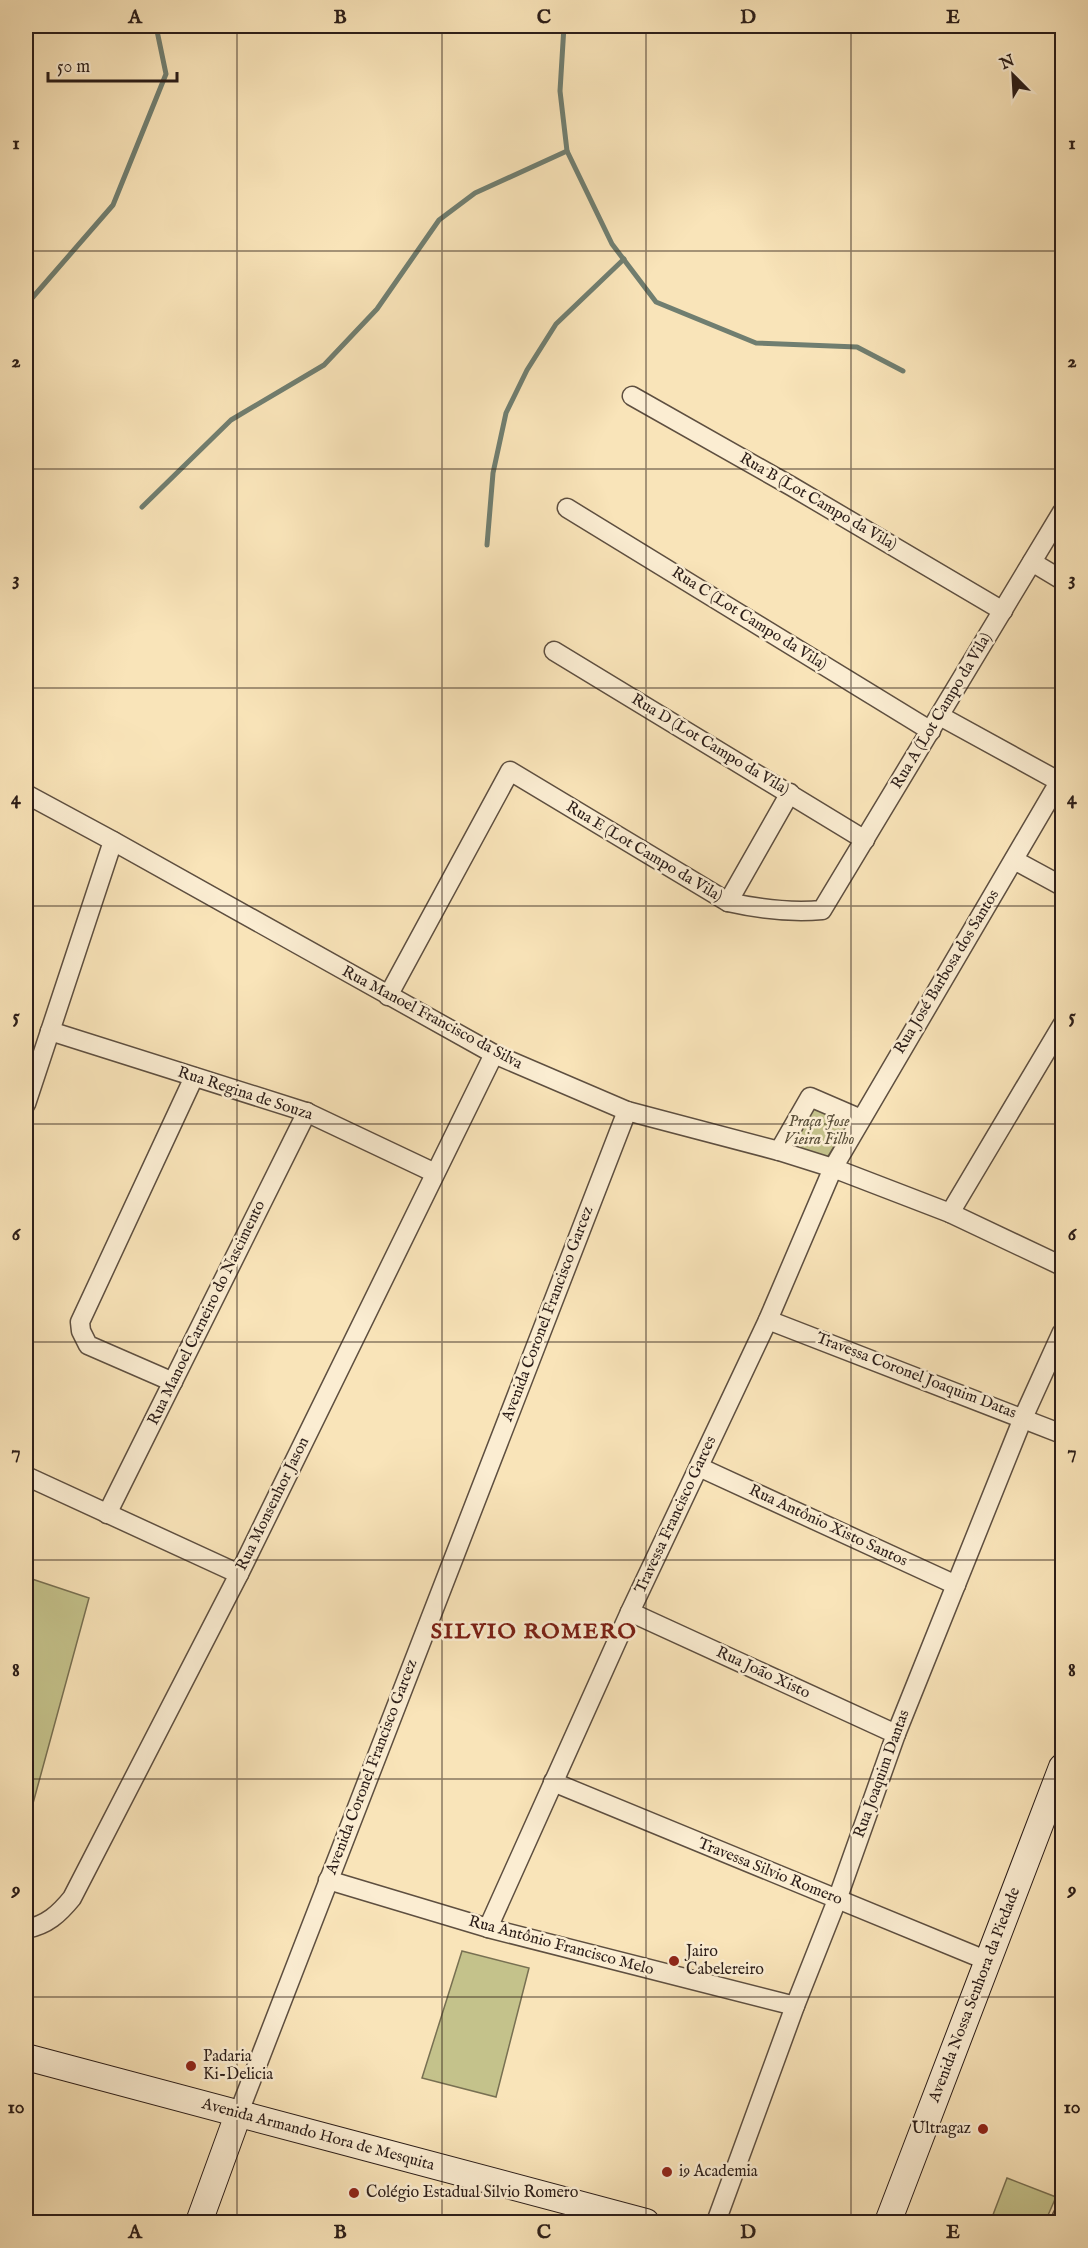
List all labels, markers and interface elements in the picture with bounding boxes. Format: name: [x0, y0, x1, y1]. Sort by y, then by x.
text: A: [127, 5, 143, 30]
text: B: [333, 5, 347, 30]
text: C: [537, 5, 551, 30]
text: D: [740, 5, 756, 30]
text: E: [946, 5, 960, 30]
scale bar: [48, 45, 177, 83]
north arrow: [983, 45, 1043, 105]
text: N: [996, 51, 1018, 75]
text: 50 m: [57, 56, 90, 79]
text: 1: [12, 131, 20, 156]
text: 1: [1068, 131, 1076, 156]
text: 2: [11, 349, 21, 374]
text: 2: [1067, 349, 1077, 374]
street label: Rua B (Lot Campo da Vila): [736, 449, 900, 555]
street label: Rua C (Lot Campo da Vila): [668, 563, 830, 675]
text: 3: [12, 567, 20, 592]
text: 3: [1068, 567, 1076, 592]
street label: Rua A (Lot Campo da Vila): [887, 629, 997, 793]
street label: Rua D (Lot Campo da Vila): [627, 690, 793, 800]
text: 4: [11, 786, 22, 811]
text: 4: [1067, 786, 1078, 811]
street label: Rua E (Lot Campo da Vila): [562, 797, 726, 907]
street label: Rua José Barbosa dos Santos: [890, 886, 1004, 1058]
street label: Rua Manoel Francisco da Silva: [338, 962, 526, 1074]
text: 5: [12, 1004, 20, 1029]
text: 5: [1068, 1004, 1076, 1029]
street label: Rua Regina de Souza: [175, 1063, 315, 1125]
park label: Praça Jose Vieira Filho: [784, 1112, 854, 1150]
street label: Rua Manoel Carneiro do Nascimento: [144, 1197, 270, 1429]
street label: Avenida Coronel Francisco Garcez: [497, 1204, 598, 1425]
text: 6: [12, 1222, 22, 1247]
text: 6: [1068, 1222, 1078, 1247]
street label: Travessa Coronel Joaquim Datas: [813, 1328, 1019, 1424]
street label: Rua Monsenhor Jason: [232, 1433, 314, 1574]
street label: Travessa Francisco Garces: [631, 1433, 721, 1597]
text: 7: [11, 1440, 21, 1465]
text: 7: [1067, 1440, 1077, 1465]
street label: Rua Antônio Xisto Santos: [746, 1480, 911, 1572]
district label: SILVIO ROMERO: [431, 1618, 637, 1646]
street label: Rua João Xisto: [713, 1642, 814, 1704]
street label: Avenida Coronel Francisco Garcez: [321, 1657, 422, 1878]
text: 8: [12, 1658, 20, 1683]
text: 8: [1068, 1658, 1076, 1683]
street label: Rua Joaquim Dantas: [850, 1707, 915, 1841]
street label: Travessa Silvio Romero: [695, 1834, 845, 1910]
text: 9: [11, 1877, 21, 1902]
text: 9: [1067, 1877, 1077, 1902]
street label: Avenida Nossa Senhora da Piedade: [924, 1885, 1025, 2106]
street label: Rua Antônio Francisco Melo: [466, 1912, 656, 1980]
place label: Jairo Cabelereiro: [684, 1942, 764, 1980]
marker: Jairo Cabelereiro: [667, 1954, 681, 1968]
place label: Padaria Ki-Delicia: [203, 2047, 273, 2085]
marker: Padaria Ki-Delicia: [184, 2059, 198, 2073]
street label: Avenida Armando Hora de Mesquita: [198, 2094, 437, 2176]
text: 10: [7, 2095, 25, 2120]
text: 10: [1063, 2095, 1081, 2120]
place label: Ultragaz: [912, 2119, 971, 2139]
marker: Ultragaz: [976, 2122, 990, 2136]
place label: i9 Academia: [679, 2162, 758, 2182]
marker: i9 Academia: [660, 2165, 674, 2179]
place label: Colégio Estadual Silvio Romero: [366, 2183, 579, 2203]
marker: Colégio Estadual Silvio Romero: [347, 2186, 361, 2200]
text: A: [127, 2220, 143, 2245]
text: B: [333, 2220, 347, 2245]
text: C: [537, 2220, 551, 2245]
text: D: [740, 2220, 756, 2245]
text: E: [946, 2220, 960, 2245]

